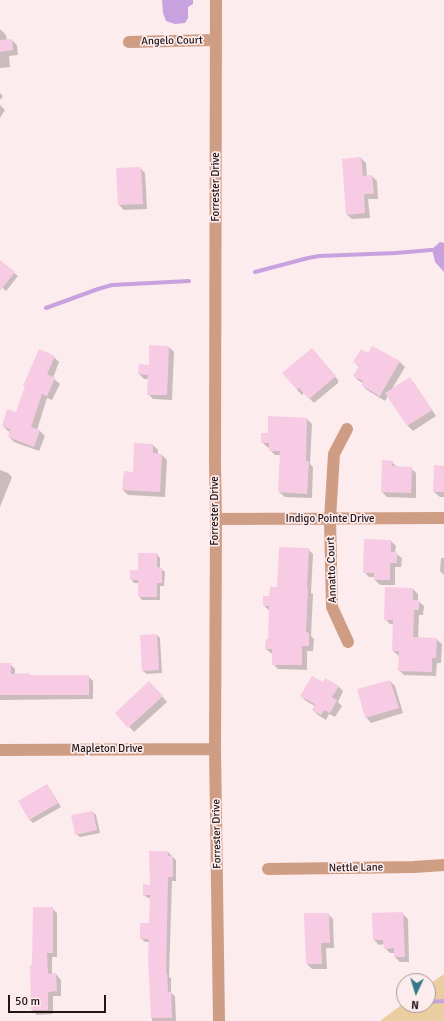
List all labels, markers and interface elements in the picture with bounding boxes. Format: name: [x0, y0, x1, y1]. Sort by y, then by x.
street label: Angelo Court: [141, 34, 203, 48]
street label: Forrester Drive: [209, 152, 223, 222]
street label: Forrester Drive: [208, 476, 222, 546]
street label: Indigo Pointe Drive: [286, 512, 374, 526]
street label: Annatto Court: [324, 537, 340, 603]
street label: Mapleton Drive: [71, 742, 143, 756]
street label: Forrester Drive: [210, 799, 224, 869]
street label: Nettle Lane: [329, 861, 383, 875]
north arrow: [396, 973, 436, 1013]
scale bar: [10, 987, 108, 1013]
text: 50 m: [15, 994, 40, 1009]
text: N: [411, 998, 419, 1011]

